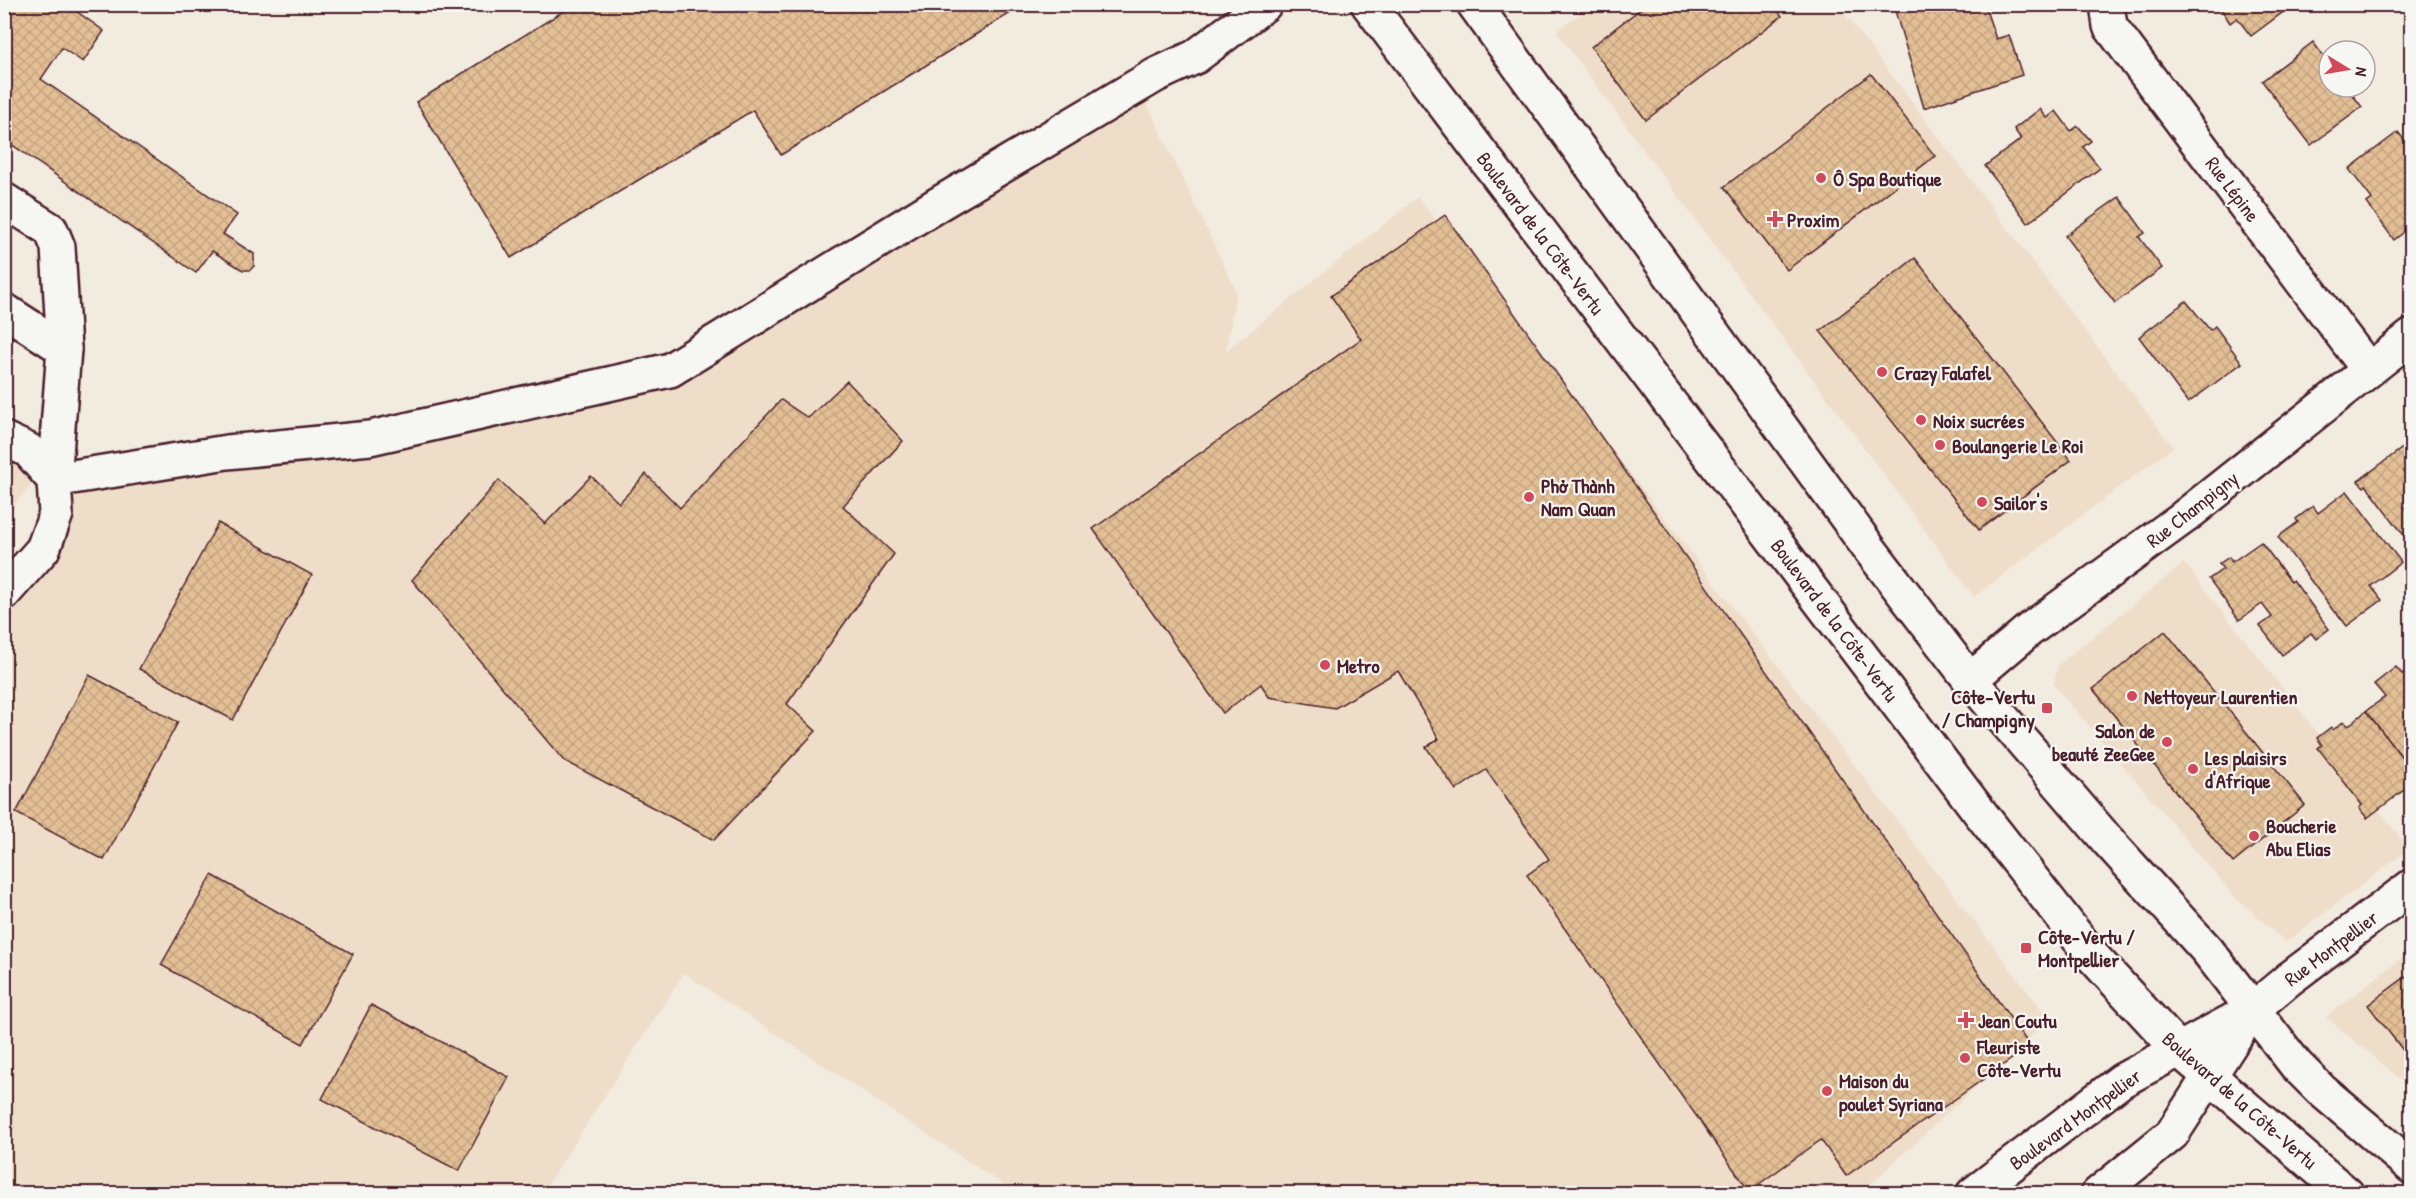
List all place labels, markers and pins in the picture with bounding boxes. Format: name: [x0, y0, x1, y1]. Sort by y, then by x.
place label: Ô Spa Boutique: [1833, 165, 1942, 193]
marker: Ô Spa Boutique: [1814, 171, 1828, 185]
place label: Proxim: [1787, 206, 1840, 233]
marker: Proxim: [1768, 212, 1782, 226]
place label: Crazy Falafel: [1894, 359, 1992, 387]
marker: Crazy Falafel: [1875, 365, 1889, 379]
place label: Noix sucrées: [1933, 407, 2025, 434]
marker: Noix sucrées: [1914, 413, 1928, 427]
place label: Boulangerie Le Roi: [1952, 432, 2084, 460]
marker: Boulangerie Le Roi: [1933, 438, 1947, 452]
place label: Phở Thành Nam Quan: [1541, 472, 1616, 522]
place label: Sailor's: [1994, 489, 2048, 516]
marker: Phở Thành Nam Quan: [1522, 490, 1536, 504]
marker: Sailor's: [1975, 495, 1989, 509]
place label: Metro: [1337, 652, 1380, 679]
marker: Metro: [1318, 658, 1332, 672]
place label: Côte-Vertu / Champigny: [1942, 683, 2036, 734]
place label: Nettoyeur Laurentien: [2144, 683, 2297, 711]
marker: Nettoyeur Laurentien: [2125, 689, 2139, 703]
marker: Côte-Vertu / Champigny: [2040, 701, 2054, 715]
place label: Salon de beauté ZeeGee: [2052, 717, 2155, 767]
marker: Salon de beauté ZeeGee: [2160, 735, 2174, 749]
place label: Les plaisirs d'Afrique: [2205, 744, 2287, 795]
marker: Les plaisirs d'Afrique: [2186, 762, 2200, 776]
place label: Boucherie Abu Elias: [2266, 812, 2337, 862]
marker: Boucherie Abu Elias: [2247, 829, 2261, 843]
place label: Côte-Vertu / Montpellier: [2038, 923, 2135, 974]
marker: Côte-Vertu / Montpellier: [2019, 941, 2033, 955]
place label: Jean Coutu: [1978, 1007, 2058, 1034]
marker: Jean Coutu: [1959, 1013, 1973, 1027]
place label: Fleuriste Côte-Vertu: [1976, 1033, 2062, 1083]
marker: Fleuriste Côte-Vertu: [1958, 1051, 1972, 1065]
place label: Maison du poulet Syriana: [1839, 1067, 1943, 1118]
marker: Maison du poulet Syriana: [1820, 1084, 1834, 1098]

